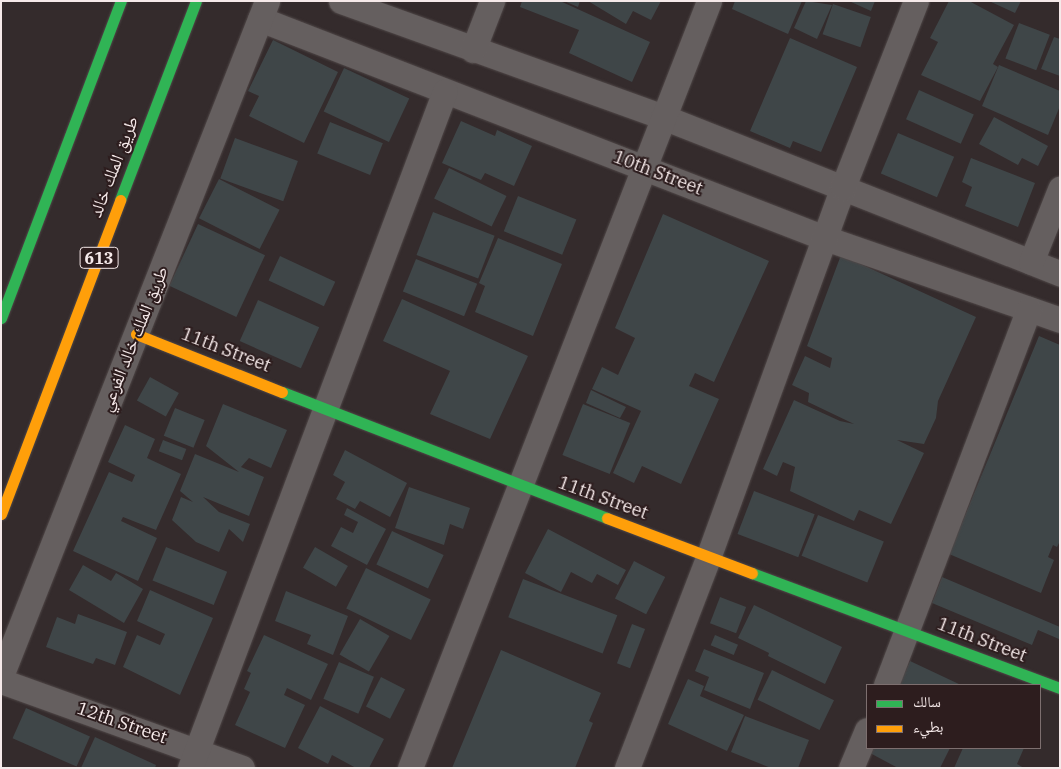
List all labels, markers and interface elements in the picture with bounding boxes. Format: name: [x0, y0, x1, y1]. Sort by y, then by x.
street label: طريق الملك خالد: [85, 113, 143, 221]
street label: 10th Street: [610, 146, 706, 200]
road number: 613: [79, 244, 119, 272]
street label: طريق الملك خالد الفرعي: [95, 263, 173, 415]
street label: 11th Street: [178, 323, 274, 377]
street label: 11th Street: [555, 472, 651, 524]
street label: 11th Street: [934, 613, 1030, 667]
legend: [866, 684, 1041, 749]
text: سالك: [913, 692, 941, 711]
street label: 12th Street: [74, 697, 170, 749]
text: بطيء: [913, 717, 943, 736]

